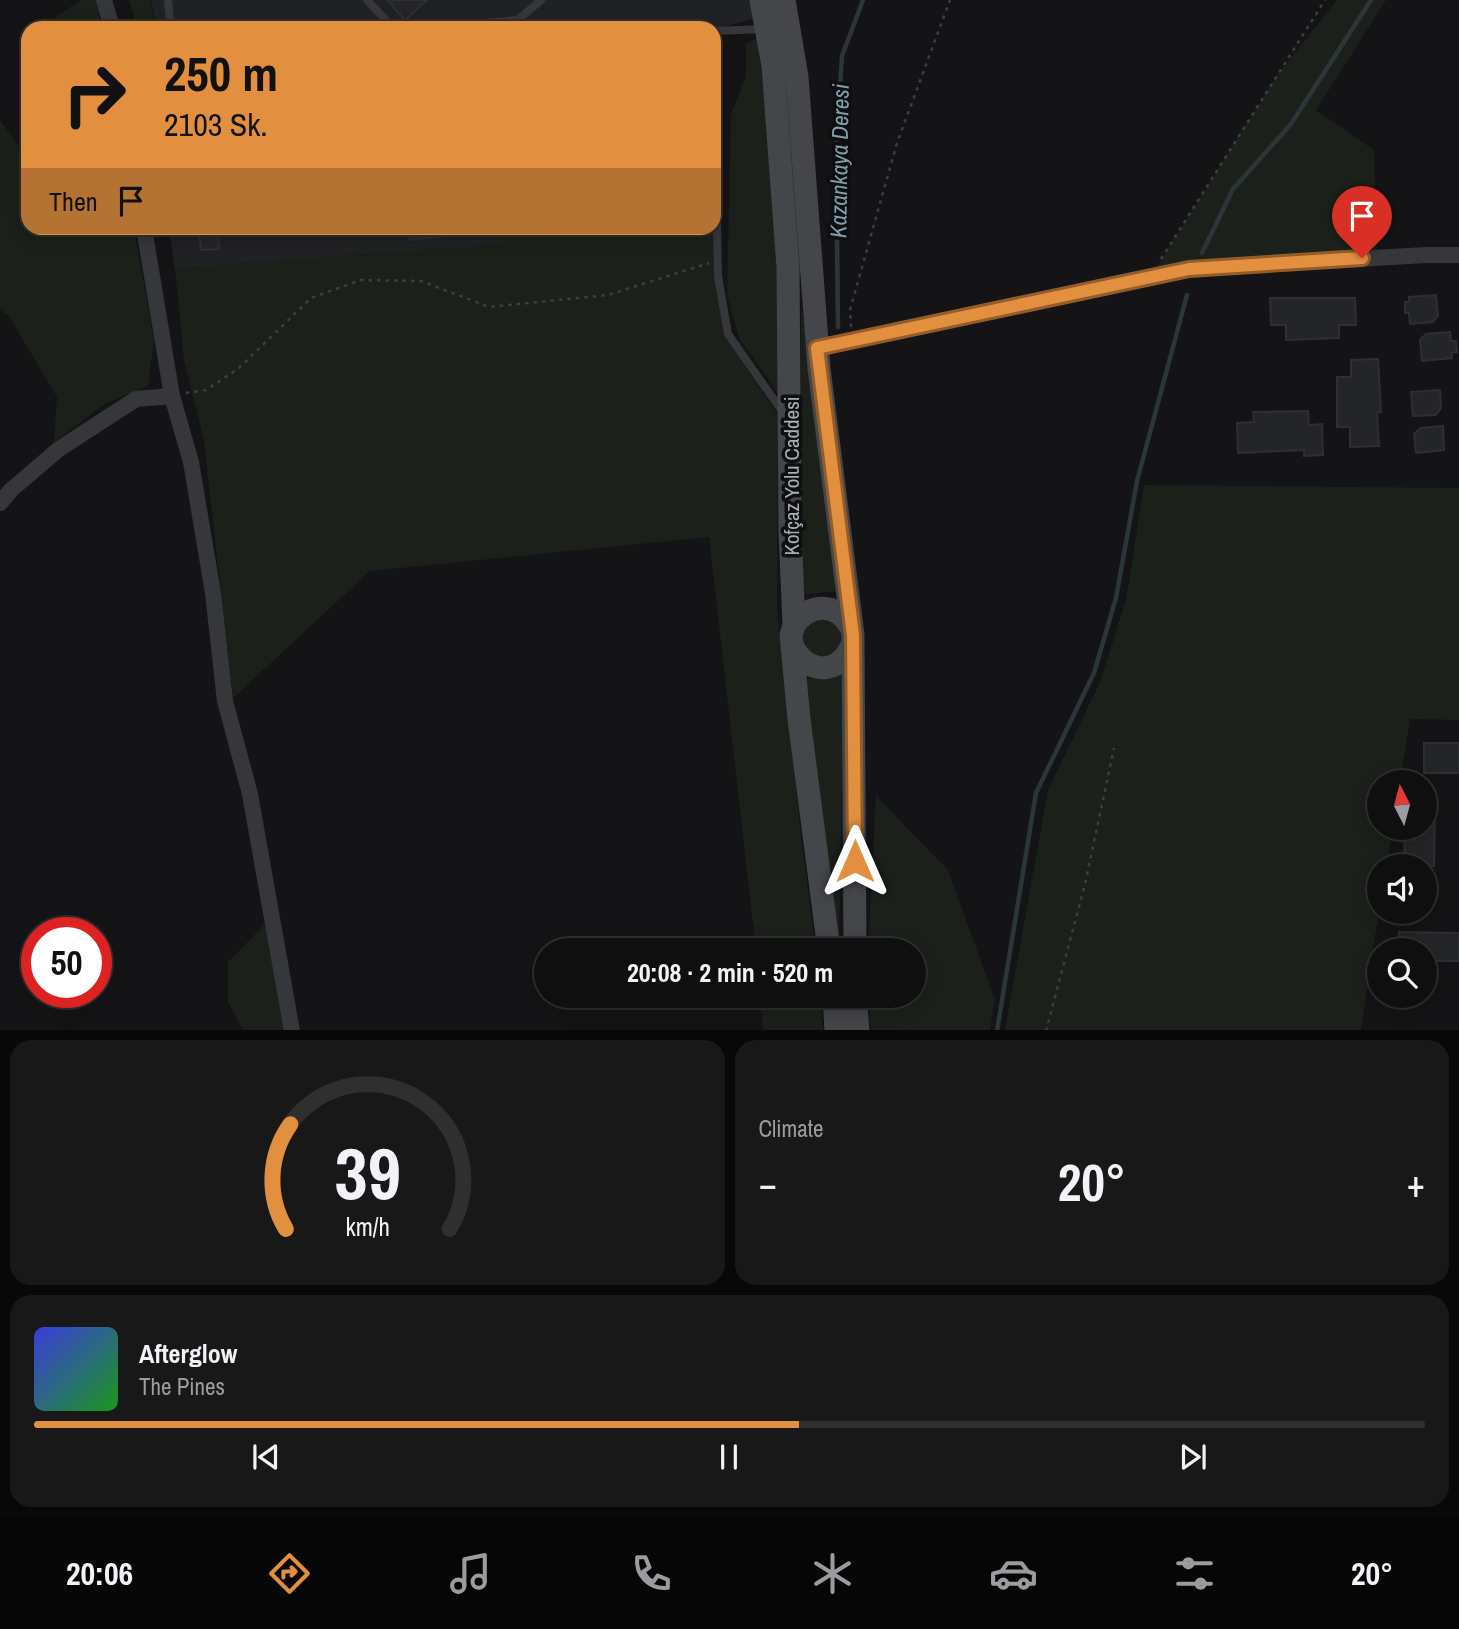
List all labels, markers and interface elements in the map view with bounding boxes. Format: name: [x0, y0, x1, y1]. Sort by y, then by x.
text: 250 m: [164, 40, 278, 106]
icon: right: [49, 49, 140, 140]
water label: Kazankaya Deresi: [822, 83, 856, 238]
text: 2103 Sk.: [164, 103, 268, 146]
icon: arrive: [112, 182, 150, 220]
text: Then: [49, 184, 98, 219]
pin: [1332, 186, 1392, 258]
icon: arrive: [1343, 197, 1381, 235]
street label: Kofçaz Yolu Caddesi: [777, 396, 806, 556]
north arrow: [1367, 770, 1437, 840]
map controls: [1367, 770, 1437, 1008]
position arrow: [818, 824, 892, 898]
button: sound: [1367, 854, 1437, 924]
speed limit sign: 50: [21, 917, 112, 1008]
button: search: [1367, 938, 1437, 1008]
text: 20:08 · 2 min · 520 m: [627, 955, 833, 990]
text: Climate: [759, 1113, 823, 1144]
text: 39: [334, 1124, 400, 1222]
text: 20°: [1058, 1147, 1126, 1217]
text: −: [759, 1158, 777, 1209]
text: +: [1407, 1158, 1425, 1209]
text: km/h: [345, 1209, 389, 1243]
text: Afterglow: [139, 1336, 237, 1371]
text: The Pines: [139, 1371, 225, 1402]
icon: previous: [247, 1438, 285, 1476]
icon: pause: [710, 1438, 748, 1476]
icon: next: [1174, 1438, 1212, 1476]
icon: directions: [265, 1549, 314, 1598]
icon: music: [446, 1549, 495, 1598]
icon: phone: [627, 1549, 676, 1598]
icon: climate: [808, 1549, 857, 1598]
icon: car: [989, 1549, 1038, 1598]
icon: filters: [1170, 1549, 1219, 1598]
text: 20:06: [66, 1552, 133, 1595]
text: 20°: [1351, 1552, 1393, 1595]

